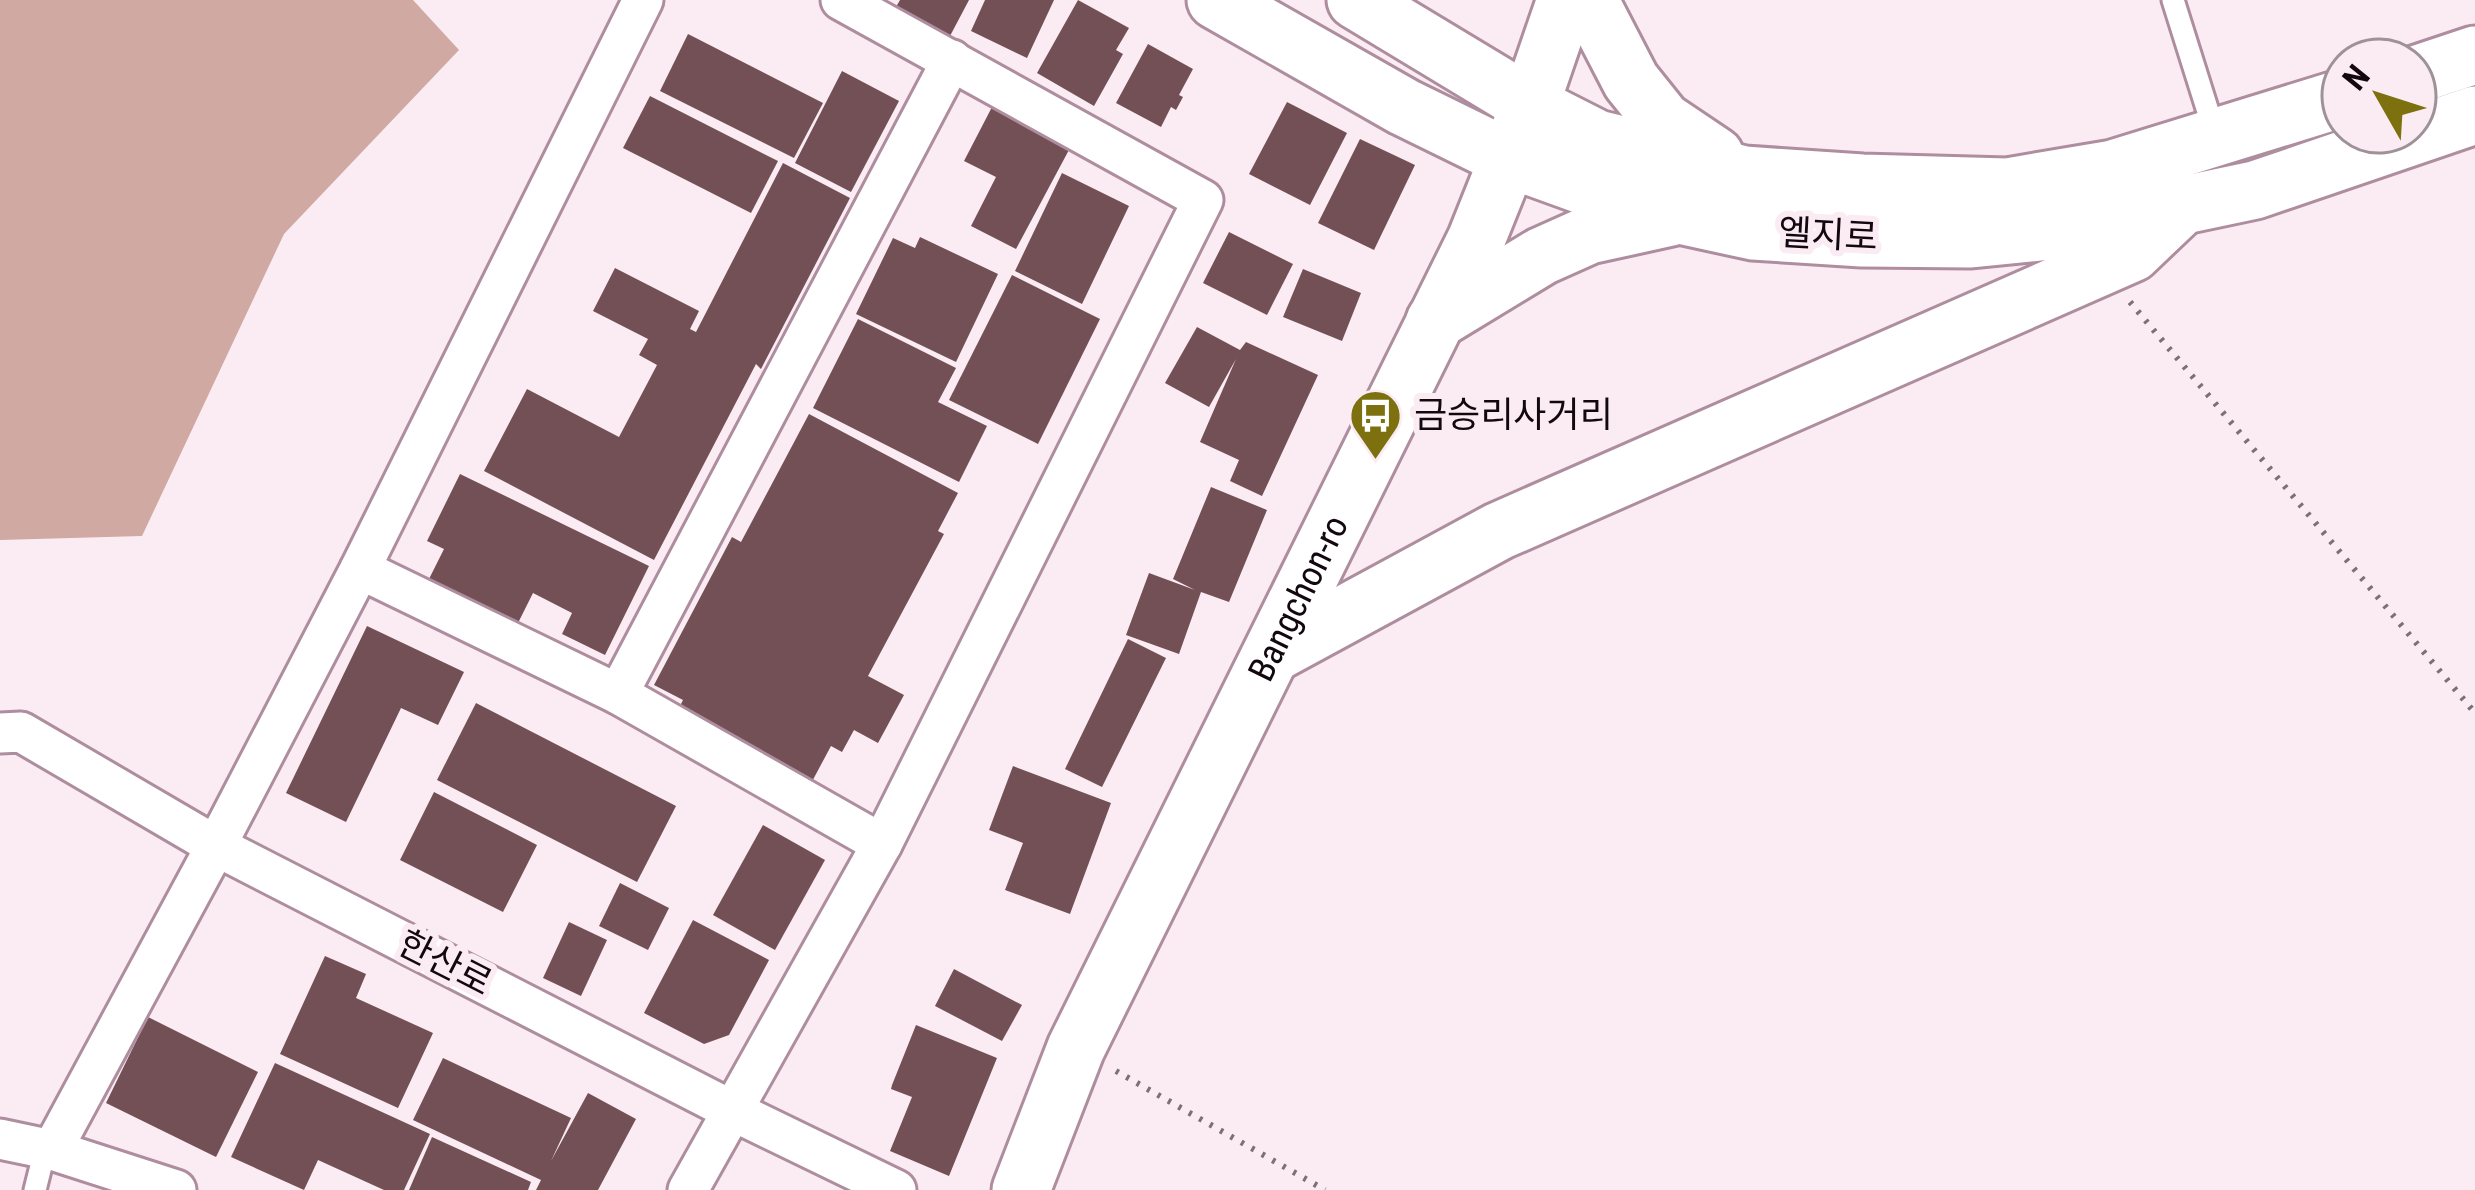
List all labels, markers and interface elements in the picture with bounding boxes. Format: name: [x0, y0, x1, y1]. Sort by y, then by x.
north arrow: [2319, 36, 2439, 156]
text: N: [2335, 57, 2378, 98]
street label: 엘지로: [1777, 211, 1879, 259]
bus stop icon: 금승리사거리: [1347, 387, 1403, 461]
place label: 금승리사거리: [1414, 394, 1613, 436]
street label: Bangchon-ro: [1240, 509, 1357, 688]
street label: 한산로: [391, 922, 499, 1004]

